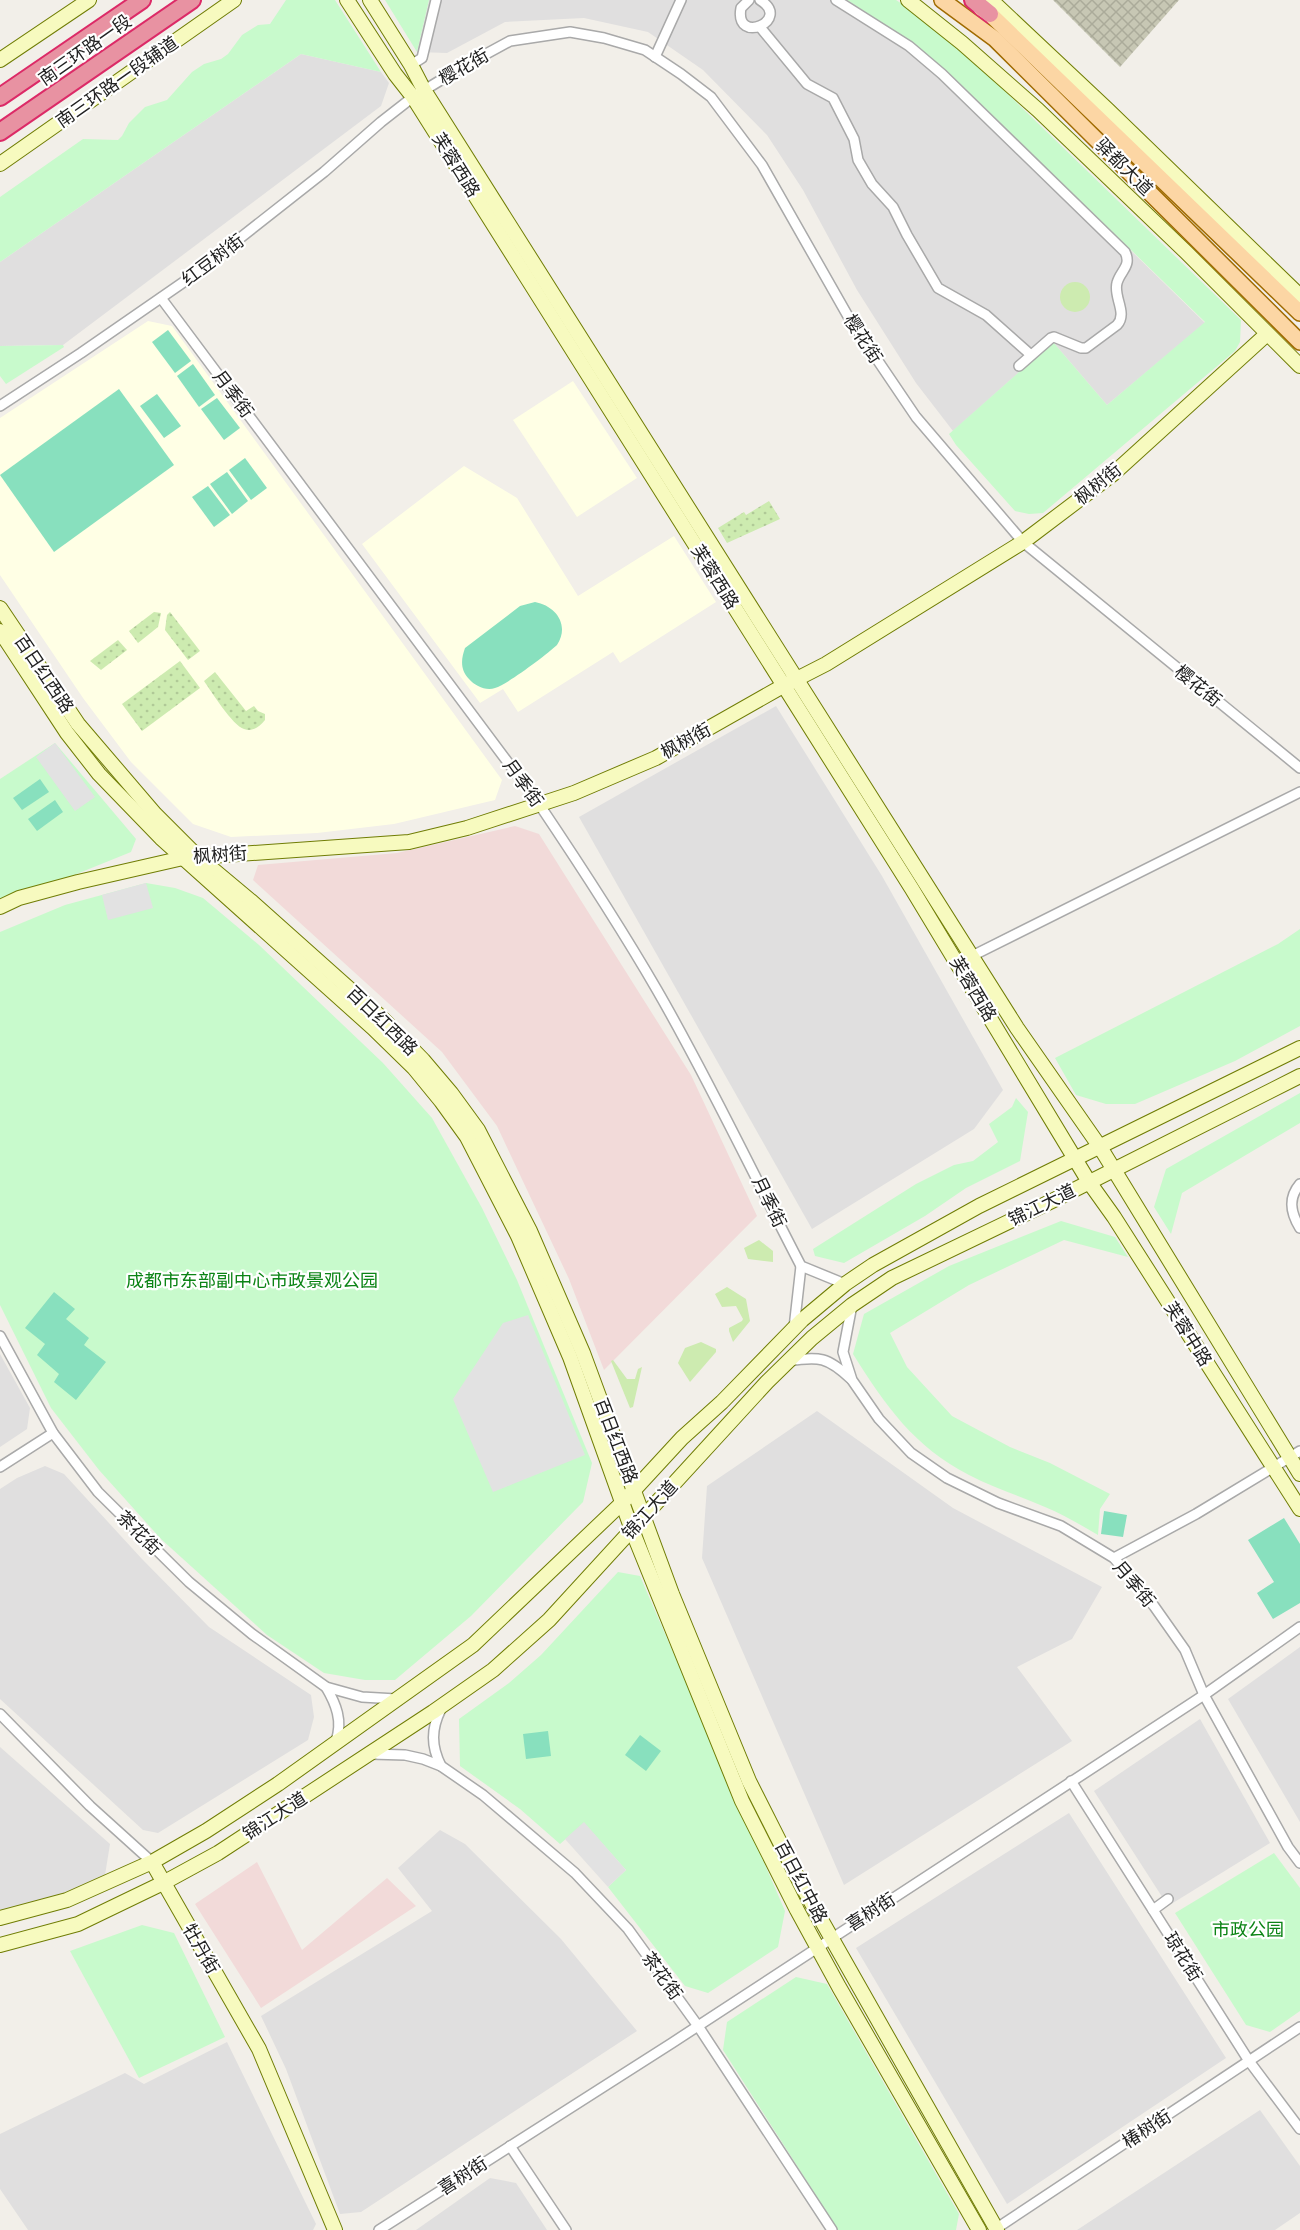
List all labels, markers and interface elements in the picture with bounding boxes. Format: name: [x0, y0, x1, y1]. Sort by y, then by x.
street label: 南三环路一段: [34, 10, 136, 90]
street label: 南三环路一段辅道: [52, 32, 182, 132]
street label: 樱花街: [435, 44, 493, 90]
street label: 芙蓉西路: [428, 129, 484, 201]
street label: 驿都大道: [1091, 134, 1157, 200]
street label: 红豆树街: [178, 230, 248, 290]
street label: 樱花街: [839, 310, 887, 368]
street label: 月季街: [208, 366, 258, 422]
street label: 枫树街: [1070, 458, 1126, 510]
street label: 芙蓉西路: [687, 541, 743, 613]
street label: 百日红西路: [10, 631, 78, 717]
street label: 樱花街: [1170, 660, 1226, 712]
street label: 枫树街: [657, 718, 715, 764]
street label: 月季街: [498, 755, 548, 811]
street label: 枫树街: [192, 842, 248, 868]
street label: 芙蓉西路: [945, 952, 1001, 1026]
street label: 百日红西路: [342, 982, 422, 1060]
street label: 月季街: [747, 1173, 791, 1231]
street label: 锦江大道: [1005, 1179, 1079, 1231]
park label: 成都市东部副中心市政景观公园: [126, 1270, 378, 1292]
street label: 芙蓉中路: [1160, 1298, 1216, 1370]
street label: 百日红西路: [590, 1395, 642, 1487]
street label: 锦江大道: [618, 1476, 682, 1544]
street label: 茶花街: [112, 1506, 166, 1560]
street label: 月季街: [1108, 1556, 1160, 1612]
street label: 锦江大道: [239, 1787, 311, 1845]
street label: 百日红中路: [770, 1837, 832, 1927]
street label: 喜树街: [842, 1888, 900, 1936]
park label: 市政公园: [1212, 1919, 1284, 1941]
street label: 牡丹街: [178, 1920, 224, 1978]
street label: 琼花街: [1159, 1928, 1207, 1986]
street label: 茶花街: [637, 1948, 687, 2004]
street label: 椿树街: [1118, 2105, 1176, 2153]
street label: 喜树街: [434, 2152, 492, 2200]

